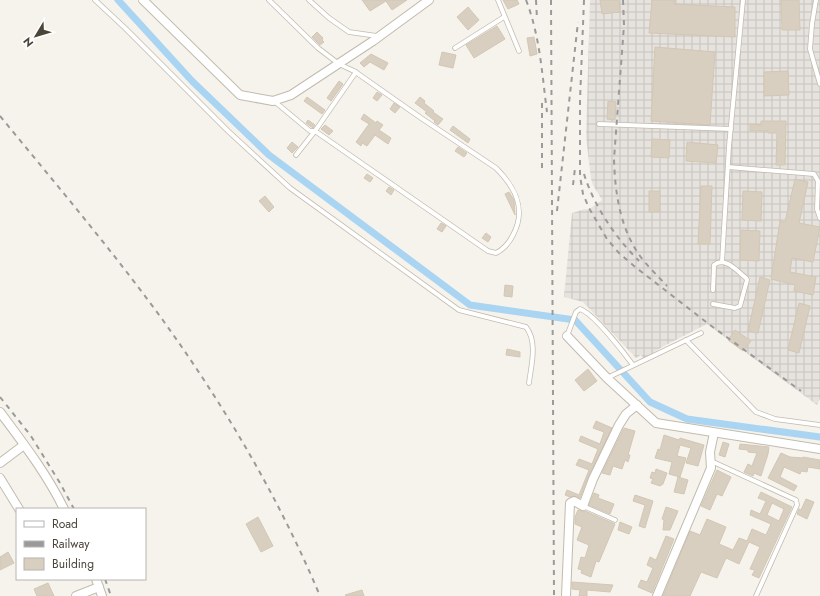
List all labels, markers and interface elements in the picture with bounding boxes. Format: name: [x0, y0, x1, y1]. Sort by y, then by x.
north arrow: [16, 16, 56, 56]
text: N: [19, 34, 37, 51]
legend: [16, 508, 146, 580]
text: Road: [52, 515, 78, 533]
text: Railway: [52, 535, 90, 553]
text: Building: [52, 555, 94, 573]

